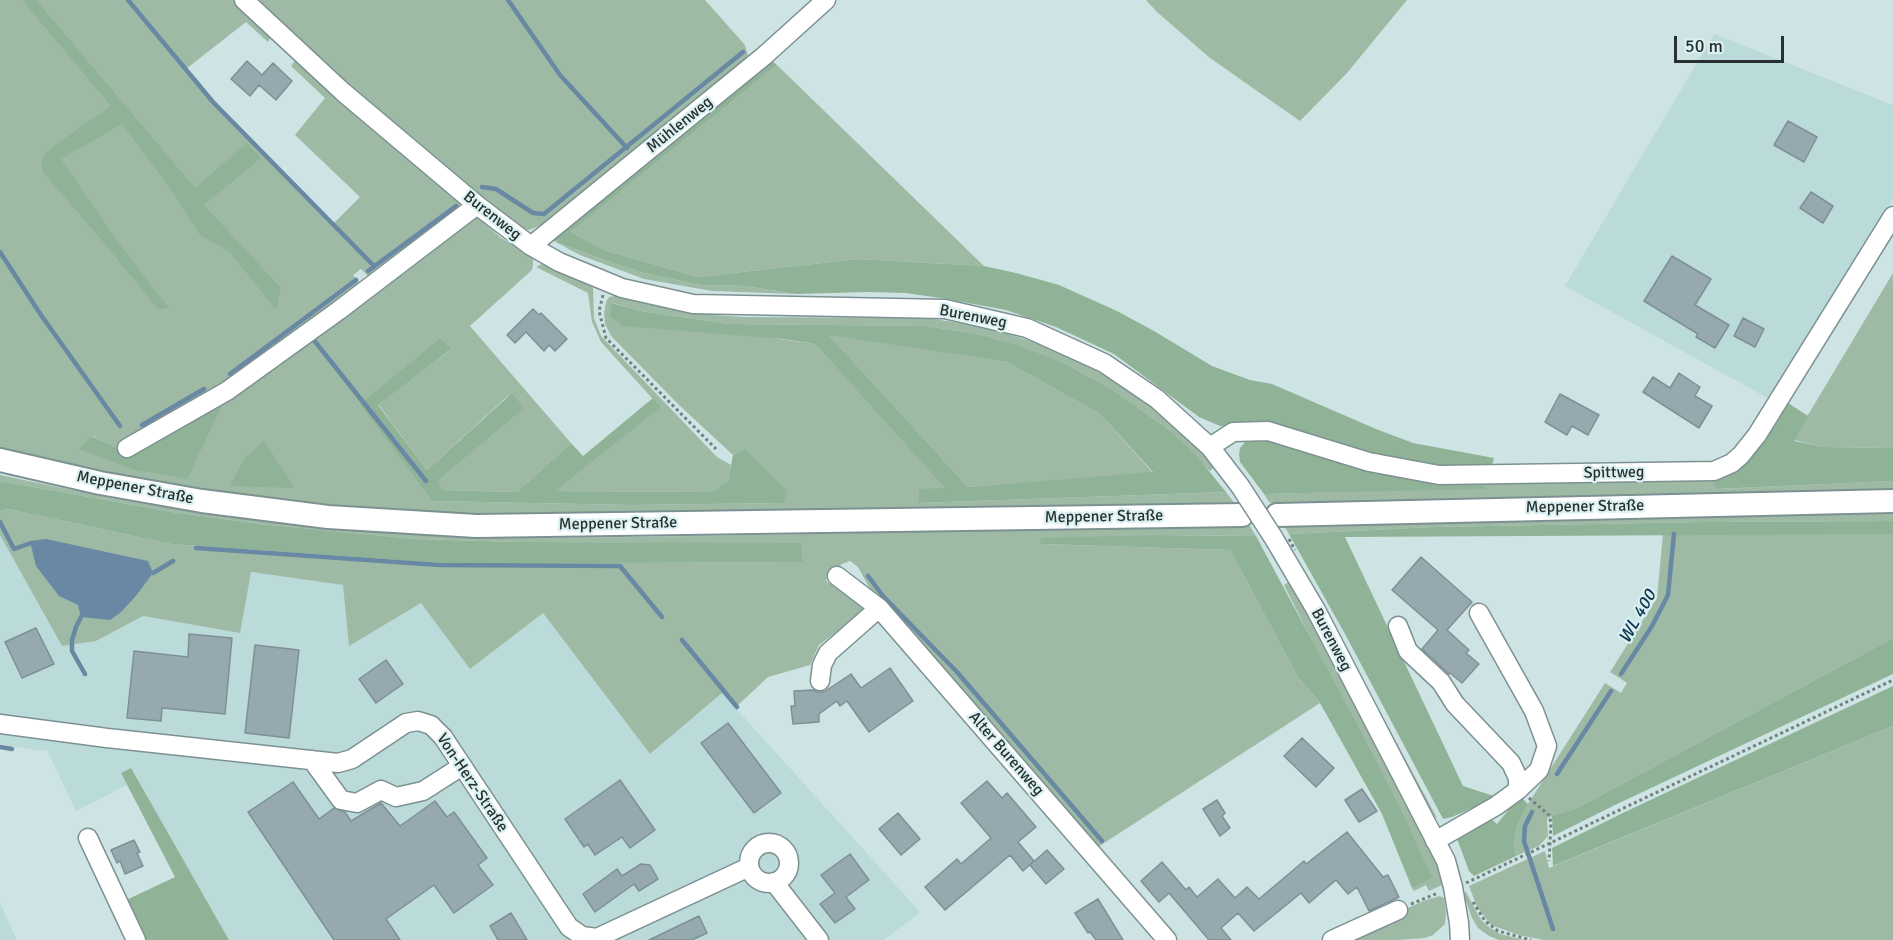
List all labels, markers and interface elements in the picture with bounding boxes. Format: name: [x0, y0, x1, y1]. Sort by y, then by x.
scale bar: [1677, 24, 1786, 62]
text: 50 m: [1685, 35, 1723, 57]
street label: Mühlenweg: [643, 93, 717, 157]
street label: Burenweg: [459, 187, 525, 245]
street label: Burenweg: [938, 301, 1008, 333]
street label: Spittweg: [1583, 463, 1645, 483]
street label: Meppener Straße: [75, 467, 195, 509]
street label: Meppener Straße: [1526, 496, 1644, 518]
street label: Meppener Straße: [1045, 506, 1163, 528]
street label: Meppener Straße: [559, 513, 677, 535]
water label: WL 400: [1615, 587, 1661, 647]
street label: Burenweg: [1306, 605, 1356, 675]
street label: Alter Burenweg: [964, 708, 1048, 800]
street label: Von-Herz-Straße: [432, 730, 512, 836]

